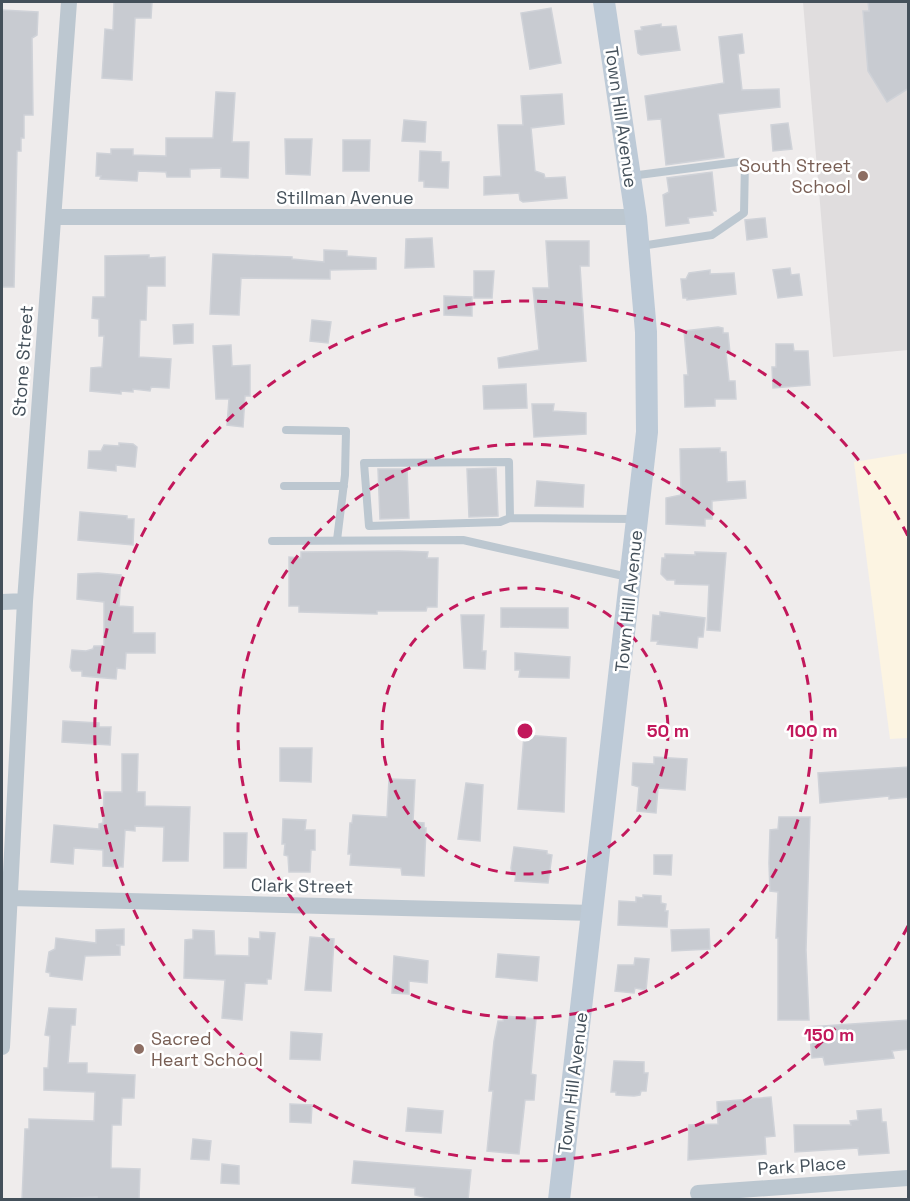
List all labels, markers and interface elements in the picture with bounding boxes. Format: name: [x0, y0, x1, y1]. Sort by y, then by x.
street label: Town Hill Avenue: [600, 45, 643, 189]
place label: South Street School: [739, 154, 851, 198]
marker: South Street School: [856, 169, 870, 183]
street label: Stillman Avenue: [276, 186, 414, 209]
street label: Stone Street: [7, 305, 38, 417]
street label: Town Hill Avenue: [610, 529, 647, 673]
text: 50 m: [647, 719, 689, 742]
text: 100 m: [786, 719, 838, 742]
centre of rings: [515, 721, 535, 741]
street label: Clark Street: [251, 873, 353, 898]
street label: Town Hill Avenue: [552, 1011, 593, 1155]
text: 150 m: [804, 1023, 854, 1046]
place label: Sacred Heart School: [151, 1027, 263, 1071]
marker: Sacred Heart School: [132, 1042, 146, 1056]
street label: Park Place: [757, 1151, 847, 1180]

